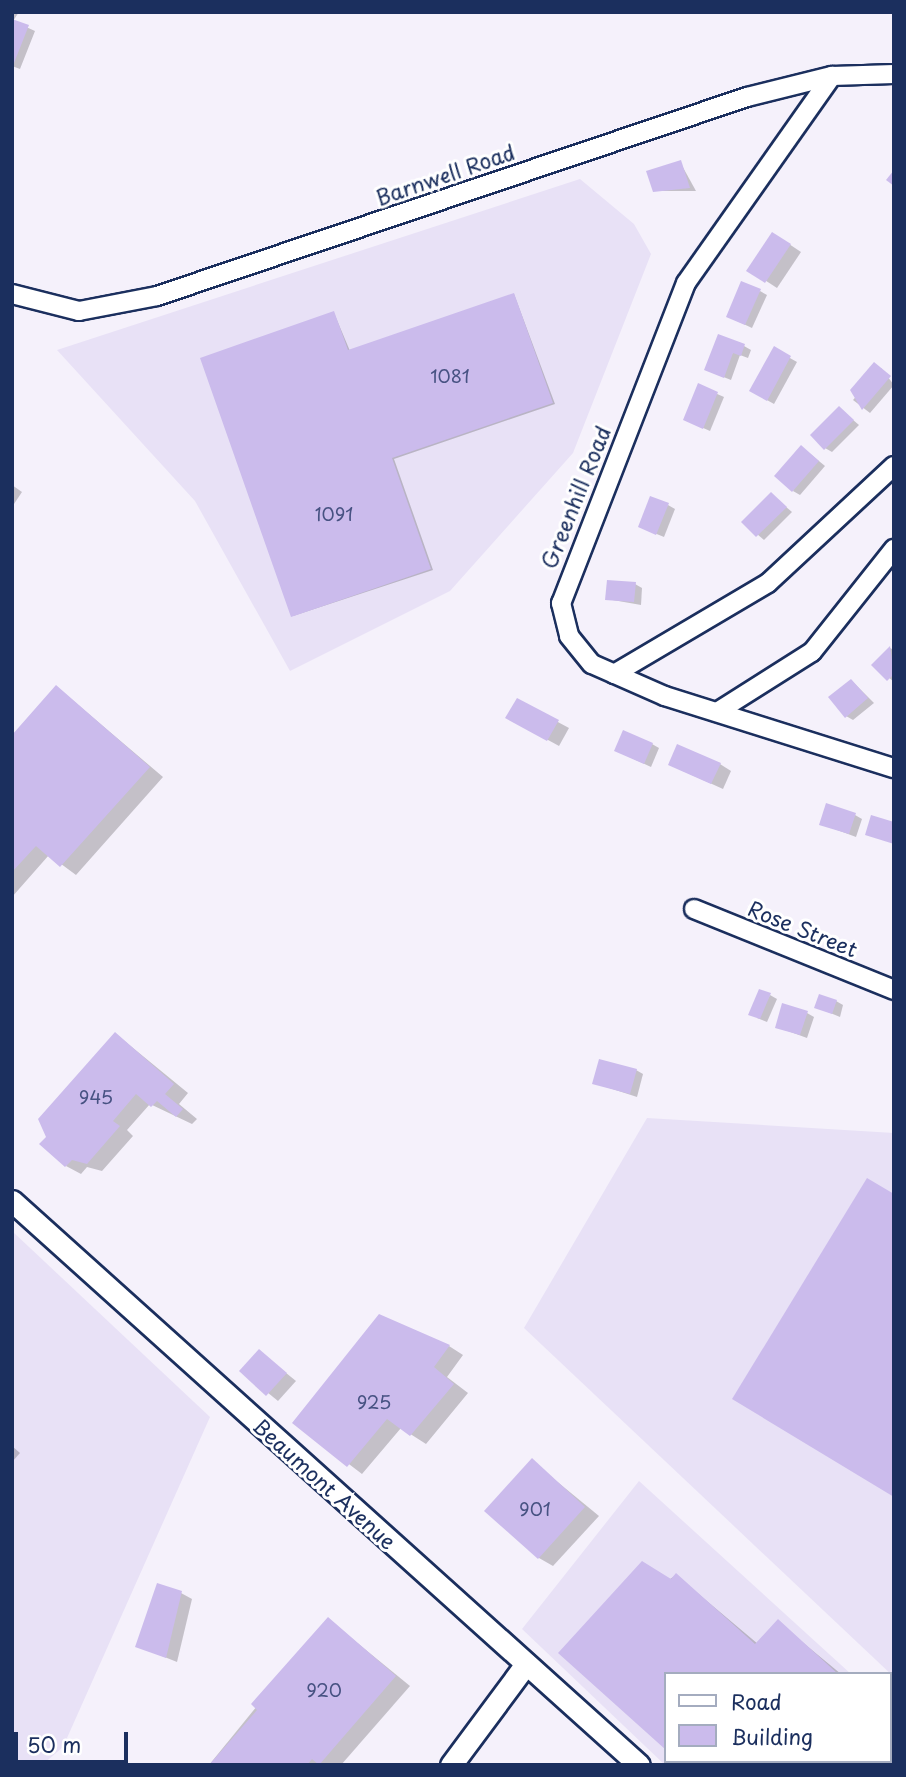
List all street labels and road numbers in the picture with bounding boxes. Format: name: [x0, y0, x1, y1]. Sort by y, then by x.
street label: Barnwell Road: [372, 138, 518, 210]
street label: Greenhill Road: [535, 422, 615, 572]
street label: Rose Street: [745, 895, 861, 961]
street label: Beaumont Avenue: [249, 1412, 401, 1554]

